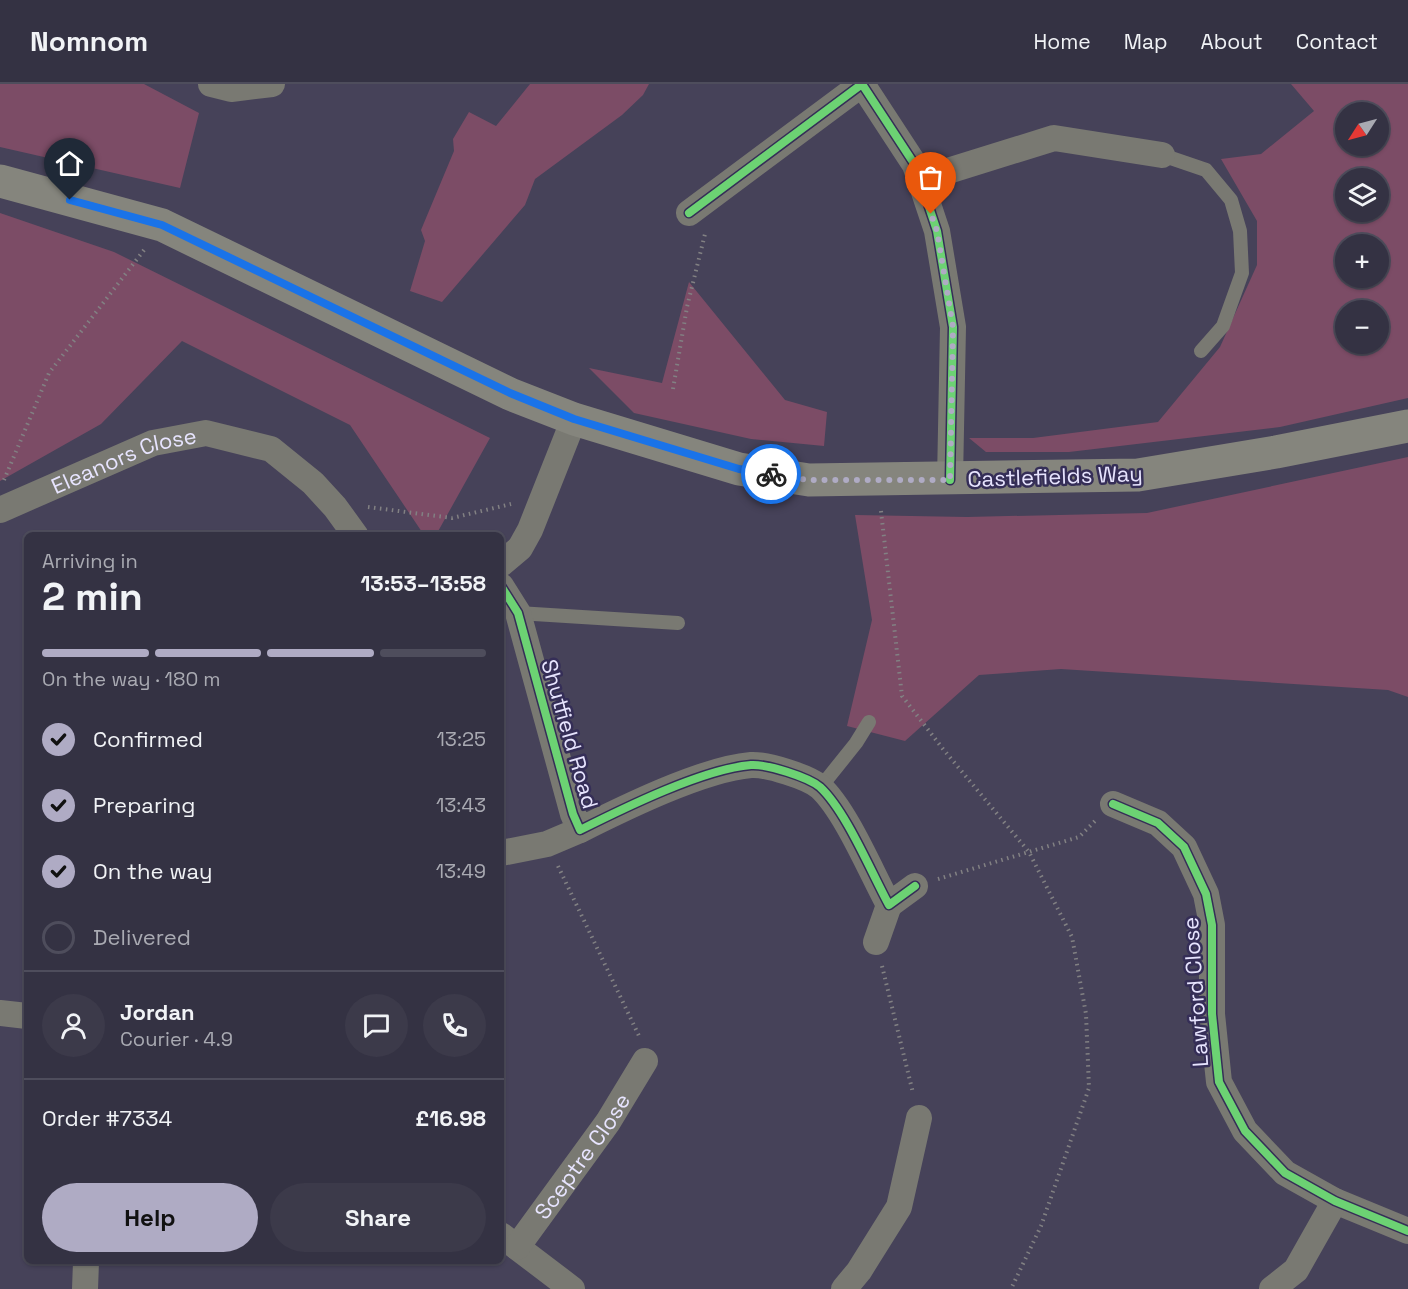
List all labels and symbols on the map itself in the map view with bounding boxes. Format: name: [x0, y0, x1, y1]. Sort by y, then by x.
north arrow: [1335, 102, 1389, 156]
pin: [44, 138, 95, 200]
pin: [905, 152, 956, 214]
street label: Eleanors Close: [47, 421, 199, 500]
courier: [741, 444, 801, 504]
street label: Castlefields Way: [967, 459, 1143, 493]
street label: Shutfield Road: [535, 656, 605, 812]
street label: Lawford Close: [1176, 916, 1214, 1068]
street label: Sceptre Close: [528, 1088, 636, 1224]

